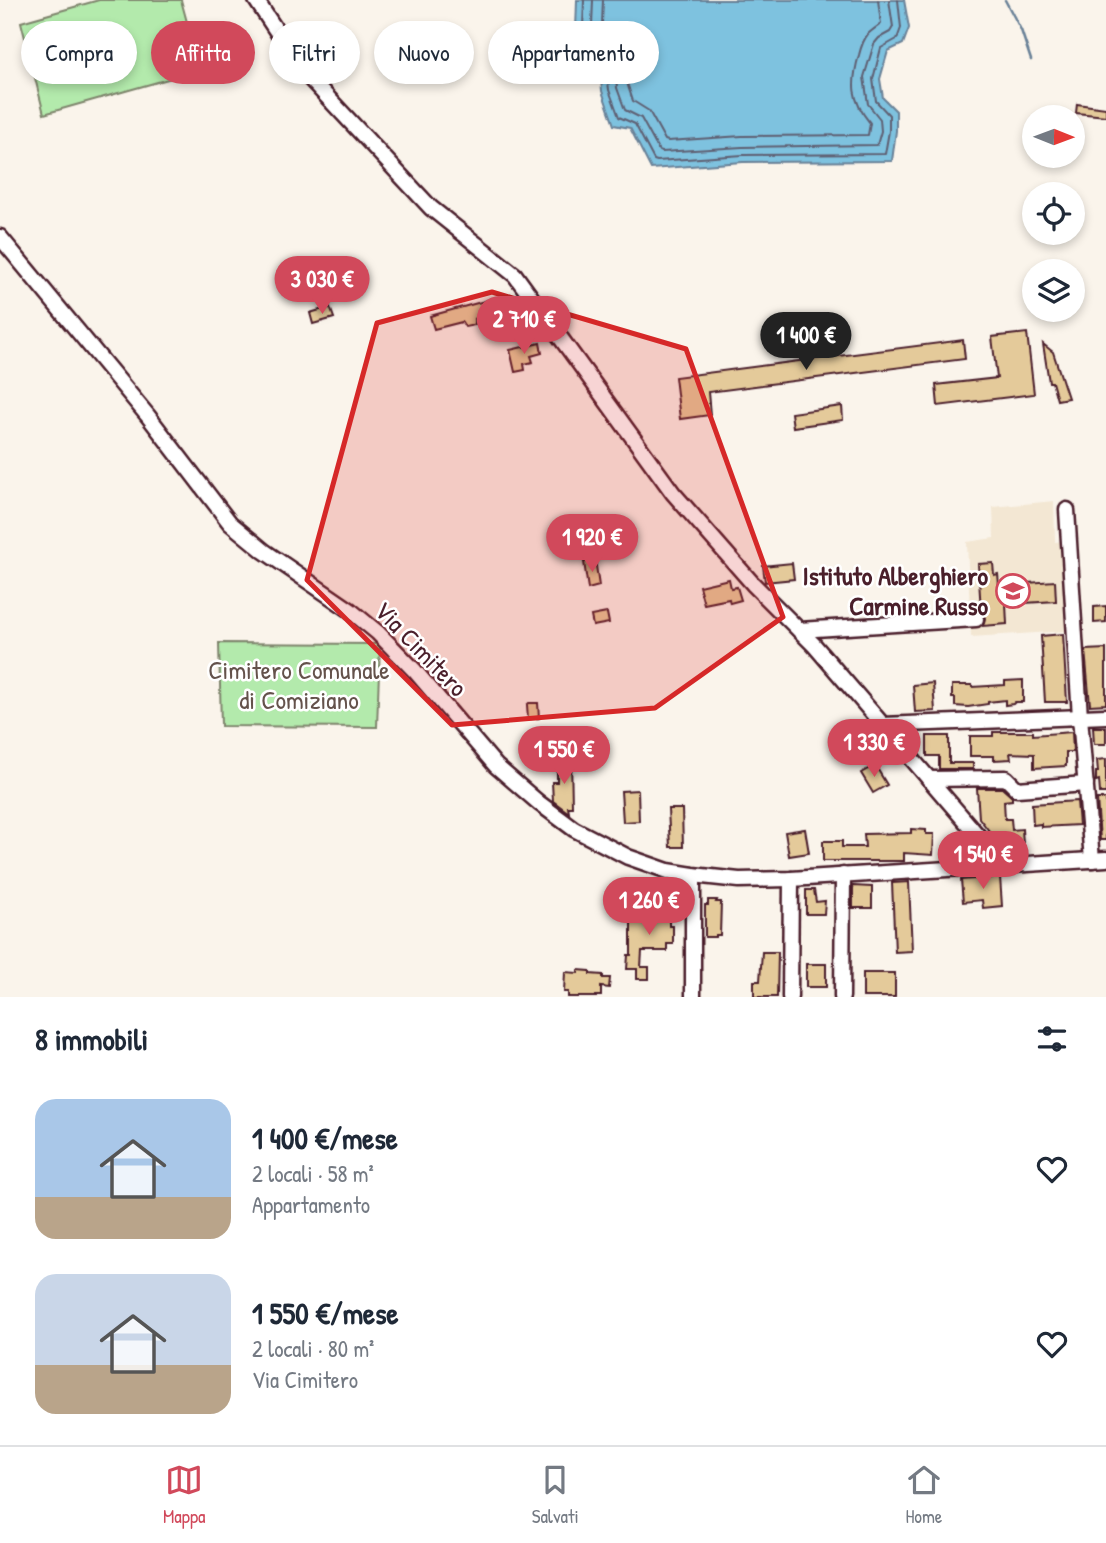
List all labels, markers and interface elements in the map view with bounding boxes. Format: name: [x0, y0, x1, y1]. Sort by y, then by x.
chip: Compra: [21, 21, 137, 84]
chip: Affitta: [151, 21, 255, 84]
chip: Filtri: [269, 21, 360, 84]
chip: Nuovo: [374, 21, 474, 84]
chip: Appartamento: [488, 21, 659, 84]
north arrow: [1022, 105, 1085, 168]
map controls: [1022, 105, 1085, 322]
button: locate: [1022, 182, 1085, 245]
pin: 3 030 €: [257, 256, 387, 316]
button: layers: [1022, 259, 1085, 322]
text: 3 030 €: [291, 263, 353, 294]
pin: 2 710 €: [459, 296, 589, 356]
text: 2 710 €: [493, 303, 555, 334]
pin: 1 400 €: [741, 312, 871, 372]
text: 1 400 €: [776, 319, 836, 350]
pin: 1 920 €: [527, 514, 657, 574]
text: 1 920 €: [562, 521, 622, 552]
place label: Istituto Alberghiero Carmine Russo: [803, 558, 989, 623]
school or university icon: Istituto Alberghiero Carmine Russo: [994, 572, 1032, 610]
street label: Via Cimitero: [367, 593, 476, 704]
park label: Cimitero Comunale di Comiziano: [208, 652, 390, 717]
pin: 1 330 €: [809, 720, 939, 779]
pin: 1 550 €: [499, 726, 629, 786]
text: 1 330 €: [844, 726, 904, 757]
text: 1 550 €: [534, 733, 594, 764]
pin: 1 540 €: [918, 832, 1048, 891]
text: 1 540 €: [954, 838, 1012, 869]
pin: 1 260 €: [584, 878, 714, 937]
text: 1 260 €: [619, 884, 679, 915]
text: 8 immobili: [35, 1019, 148, 1059]
icon: filters: [1033, 1020, 1071, 1058]
text: 1 400 €/mese: [252, 1118, 398, 1158]
icon: home: [91, 1127, 175, 1211]
icon: heart: [1033, 1150, 1071, 1188]
text: 2 locali · 58 m²: [252, 1158, 374, 1189]
text: Appartamento: [252, 1189, 370, 1220]
text: 1 550 €/mese: [252, 1293, 398, 1333]
icon: home: [91, 1302, 175, 1386]
icon: heart: [1033, 1325, 1071, 1363]
text: 2 locali · 80 m²: [252, 1333, 374, 1364]
text: Via Cimitero: [252, 1364, 358, 1395]
tab: Mappa: [163, 1461, 206, 1529]
tab: Salvati: [532, 1461, 579, 1529]
tab: Home: [905, 1461, 943, 1529]

